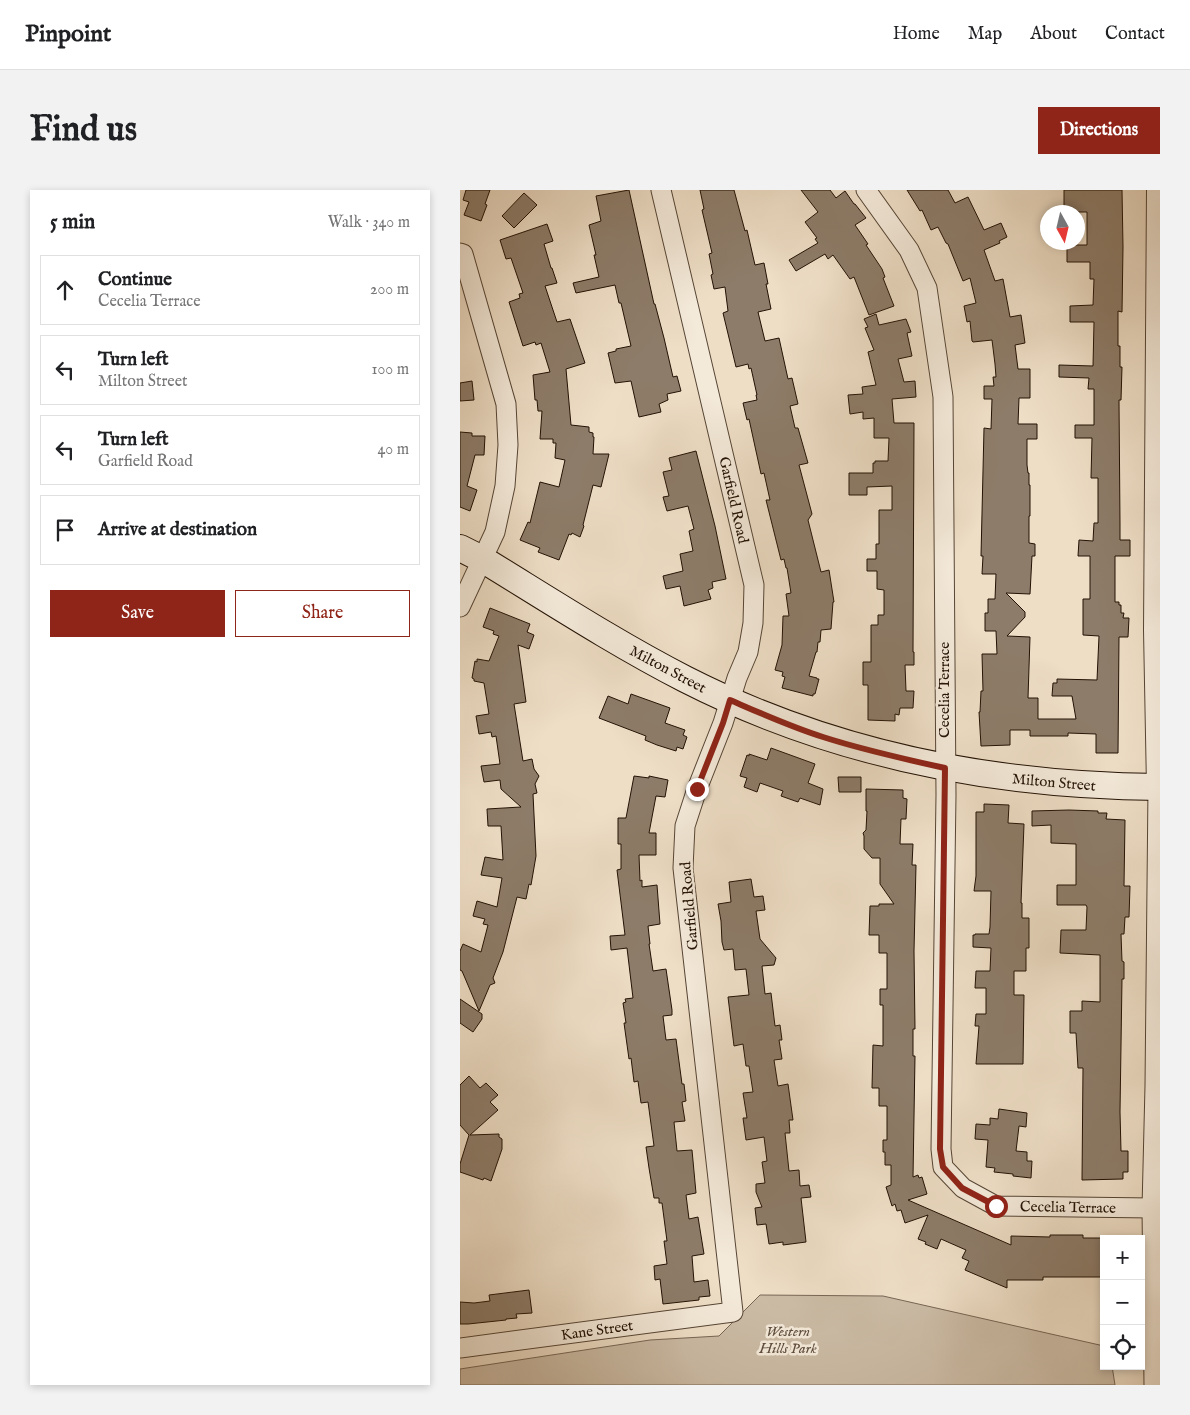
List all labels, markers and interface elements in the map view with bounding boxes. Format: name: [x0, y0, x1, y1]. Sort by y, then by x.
text: Pinpoint: [25, 19, 111, 50]
text: Home: [893, 23, 940, 46]
text: Map: [968, 23, 1002, 46]
text: About: [1030, 23, 1077, 46]
text: Contact: [1105, 23, 1165, 46]
button: Directions: [1038, 107, 1160, 154]
text: Find us: [30, 108, 137, 153]
north arrow: [1040, 205, 1085, 250]
text: 5 min: [50, 209, 95, 236]
text: Walk · 340 m: [328, 213, 410, 233]
text: Continue: [98, 268, 172, 292]
icon: ahead: [51, 276, 79, 304]
text: 200 m: [370, 280, 409, 300]
text: Cecelia Terrace: [98, 292, 201, 312]
text: Turn left: [98, 348, 169, 372]
icon: left: [51, 356, 79, 384]
text: 100 m: [372, 360, 409, 380]
text: Milton Street: [98, 372, 188, 392]
text: Turn left: [98, 428, 169, 452]
icon: left: [51, 436, 79, 464]
text: 40 m: [377, 440, 409, 460]
text: Garfield Road: [98, 452, 193, 472]
street label: Garfield Road: [714, 455, 753, 546]
icon: arrive: [51, 516, 79, 544]
text: Arrive at destination: [98, 518, 257, 542]
button: Save: [50, 590, 225, 637]
button: Share: [235, 590, 410, 637]
street label: Milton Street: [626, 641, 709, 698]
street label: Cecelia Terrace: [935, 642, 954, 738]
street label: Milton Street: [1011, 769, 1097, 796]
route end: [686, 778, 709, 801]
street label: Garfield Road: [676, 860, 703, 951]
route start: [985, 1195, 1008, 1218]
street label: Cecelia Terrace: [1020, 1197, 1116, 1218]
map controls: [1100, 1235, 1145, 1370]
button: +: [1100, 1235, 1145, 1280]
button: −: [1100, 1280, 1145, 1325]
street label: Kane Street: [560, 1316, 634, 1345]
park label: Western Hills Park: [758, 1322, 817, 1358]
button: locate: [1100, 1325, 1145, 1370]

